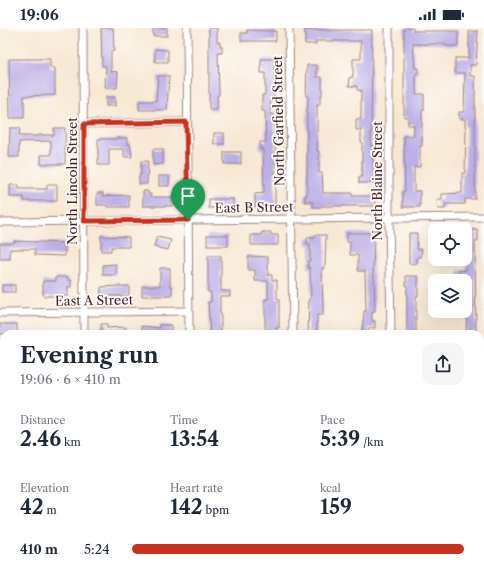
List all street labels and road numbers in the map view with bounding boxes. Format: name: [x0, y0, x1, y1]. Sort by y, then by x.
street label: North Garfield Street: [269, 55, 287, 186]
street label: North Lincoln Street: [64, 117, 80, 245]
street label: North Blaine Street: [369, 121, 385, 241]
street label: East B Street: [214, 198, 294, 216]
street label: East A Street: [55, 291, 134, 309]

